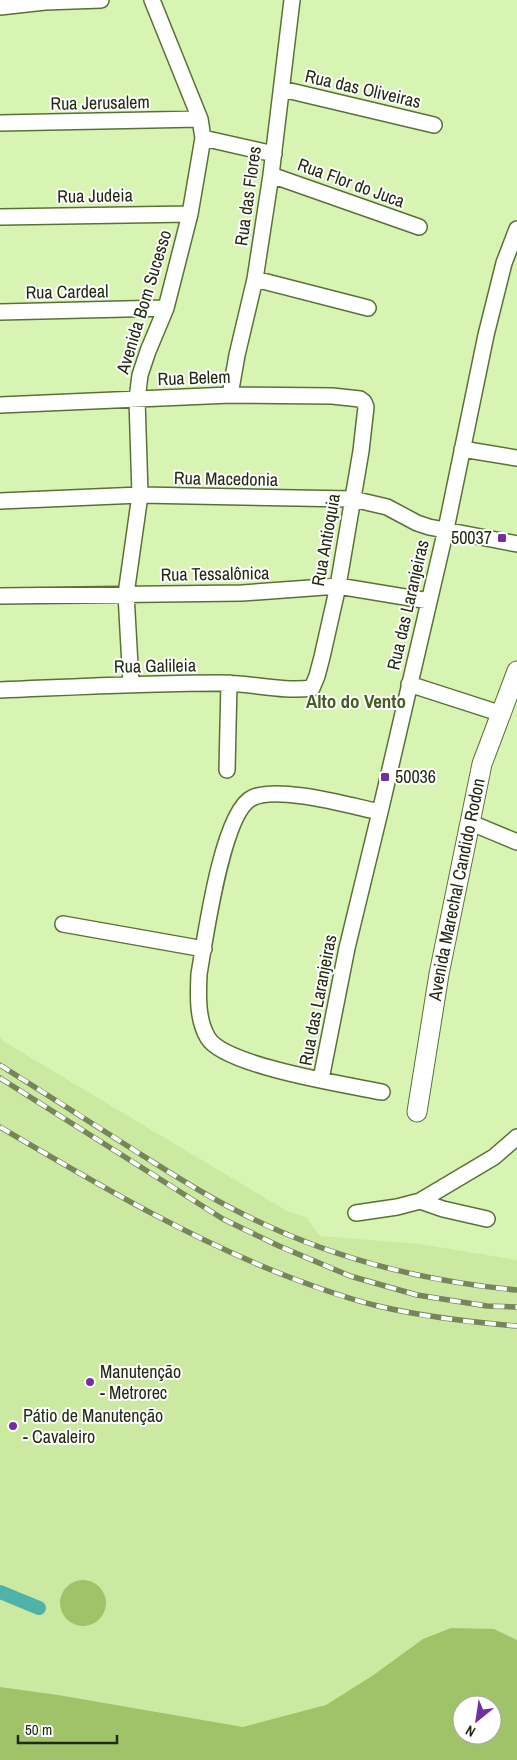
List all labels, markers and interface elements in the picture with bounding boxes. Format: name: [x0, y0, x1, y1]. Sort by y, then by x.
street label: Rua das Oliveiras: [303, 63, 423, 114]
street label: Rua Jerusalem: [50, 89, 150, 116]
street label: Rua das Flores: [228, 145, 267, 247]
street label: Rua Flor do Juca: [294, 152, 408, 213]
street label: Rua Judeia: [57, 182, 133, 209]
street label: Avenida Bom Sucesso: [109, 227, 177, 378]
street label: Rua Cardeal: [25, 278, 109, 305]
street label: Rua Belem: [157, 364, 231, 391]
street label: Rua Macedonia: [174, 465, 278, 492]
street label: Rua Antioquia: [305, 492, 346, 588]
place label: 50037: [451, 525, 492, 550]
marker: 50037: [496, 532, 508, 544]
street label: Rua das Laranjeiras: [380, 537, 435, 672]
street label: Rua Tessalônica: [160, 560, 270, 587]
street label: Rua Galileia: [114, 652, 196, 679]
district label: Alto do Vento: [306, 688, 406, 714]
place label: 50036: [395, 764, 436, 789]
marker: 50036: [379, 771, 391, 783]
street label: Avenida Marechal Candido Rodon: [422, 776, 491, 1004]
street label: Rua das Laranjeiras: [293, 932, 342, 1068]
place label: Manutenção - Metrorec: [100, 1359, 181, 1405]
marker: Manutenção - Metrorec: [84, 1376, 96, 1388]
place label: Pátio de Manutenção - Cavaleiro: [23, 1403, 163, 1449]
marker: Pátio de Manutenção - Cavaleiro: [7, 1420, 19, 1432]
north arrow: [452, 1695, 502, 1745]
scale bar: [18, 1712, 116, 1744]
text: 50 m: [25, 1719, 52, 1740]
text: N: [462, 1721, 479, 1741]

